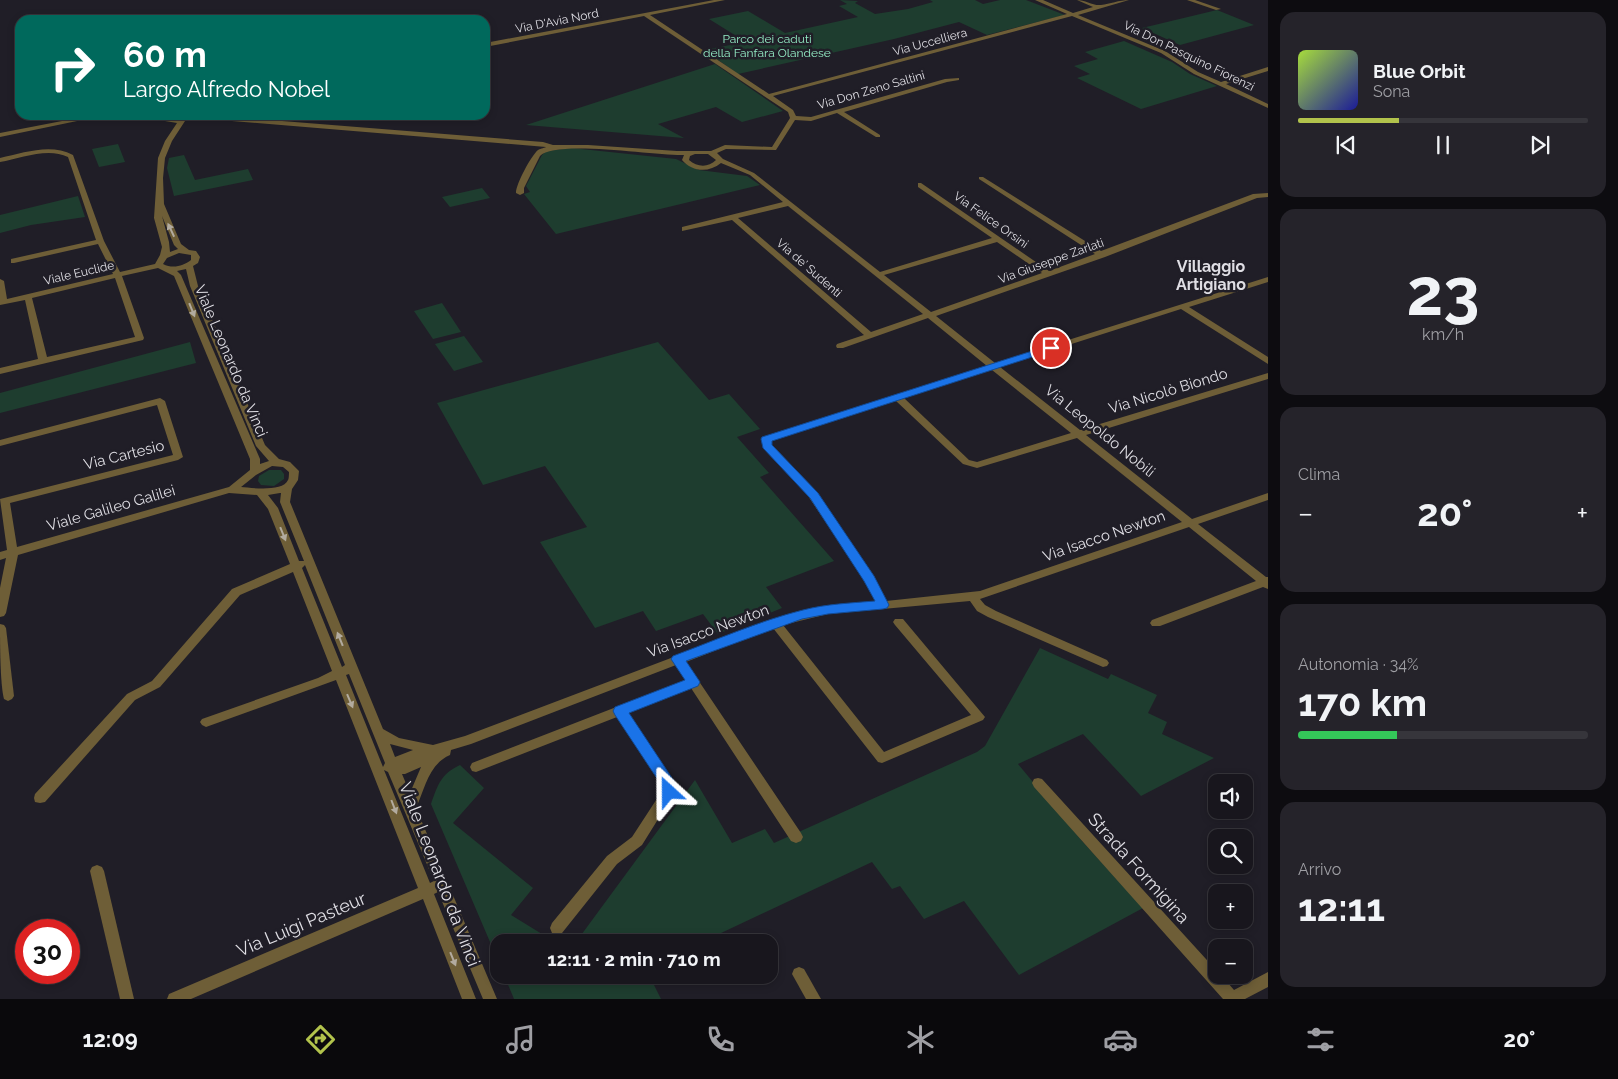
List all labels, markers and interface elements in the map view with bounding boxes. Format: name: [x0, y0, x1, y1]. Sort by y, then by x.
street label: Via D'Avia Nord: [514, 6, 600, 36]
street label: Via Don Pasquino Fiorenzi: [1121, 18, 1257, 94]
street label: Via Uccelliera: [891, 25, 969, 59]
park label: Parco dei caduti della Fanfara Olandese: [703, 32, 831, 60]
text: 60 m: [123, 34, 207, 75]
icon: right: [40, 35, 105, 100]
text: Blue Orbit: [1373, 60, 1465, 82]
street label: Via Don Zeno Saltini: [816, 68, 926, 112]
text: Largo Alfredo Nobel: [123, 76, 330, 102]
text: Sona: [1373, 82, 1410, 101]
icon: previous: [1332, 131, 1360, 159]
icon: pause: [1429, 131, 1457, 159]
icon: next: [1526, 131, 1554, 159]
street label: Via Felice Orsini: [951, 189, 1031, 251]
one-way arrow: [167, 223, 175, 237]
street label: Via Giuseppe Zarlati: [996, 235, 1106, 287]
street label: Via de’ Sudenti: [774, 236, 844, 300]
text: 23: [1407, 254, 1479, 330]
district label: Villaggio Artigiano: [1176, 257, 1246, 294]
street label: Viale Euclide: [42, 258, 116, 288]
street label: Viale Leonardo da Vinci: [191, 282, 271, 440]
one-way arrow: [188, 303, 196, 317]
text: km/h: [1422, 325, 1464, 344]
pin: [1030, 327, 1072, 369]
icon: arrive: [1037, 334, 1065, 362]
street label: Via Nicolò Biondo: [1106, 364, 1230, 418]
street label: Via Leopoldo Nobili: [1041, 381, 1159, 481]
street label: Via Cartesio: [82, 436, 166, 474]
text: Clima: [1298, 465, 1340, 484]
street label: Viale Galileo Galilei: [45, 481, 177, 535]
text: 20°: [1417, 490, 1472, 535]
text: −: [1298, 497, 1313, 530]
text: +: [1576, 497, 1588, 530]
street label: Via Isacco Newton: [1040, 507, 1168, 565]
one-way arrow: [280, 527, 288, 541]
street label: Via Isacco Newton: [645, 601, 771, 661]
one-way arrow: [336, 632, 344, 646]
text: Autonomia · 34%: [1298, 655, 1419, 674]
text: 170 km: [1298, 680, 1427, 725]
one-way arrow: [347, 694, 355, 708]
position arrow: [642, 765, 694, 817]
map controls: [1208, 774, 1253, 984]
button: sound: [1208, 774, 1253, 819]
street label: Viale Leonardo da Vinci: [395, 779, 485, 969]
one-way arrow: [391, 800, 398, 815]
street label: Strada Formigina: [1084, 808, 1194, 928]
button: search: [1208, 829, 1253, 874]
text: Arrivo: [1298, 860, 1341, 879]
button: +: [1208, 884, 1253, 929]
text: 12:11: [1298, 885, 1385, 930]
street label: Via Luigi Pasteur: [233, 887, 369, 961]
speed limit sign: 30: [15, 919, 80, 984]
button: −: [1208, 939, 1253, 984]
text: 12:11 · 2 min · 710 m: [547, 948, 721, 970]
one-way arrow: [450, 952, 458, 966]
icon: directions: [303, 1022, 338, 1057]
icon: music: [503, 1022, 538, 1057]
icon: phone: [703, 1022, 738, 1057]
icon: climate: [903, 1022, 938, 1057]
icon: car: [1103, 1022, 1138, 1057]
icon: filters: [1303, 1022, 1338, 1057]
text: 12:09: [83, 1026, 138, 1052]
text: 20°: [1504, 1026, 1535, 1052]

